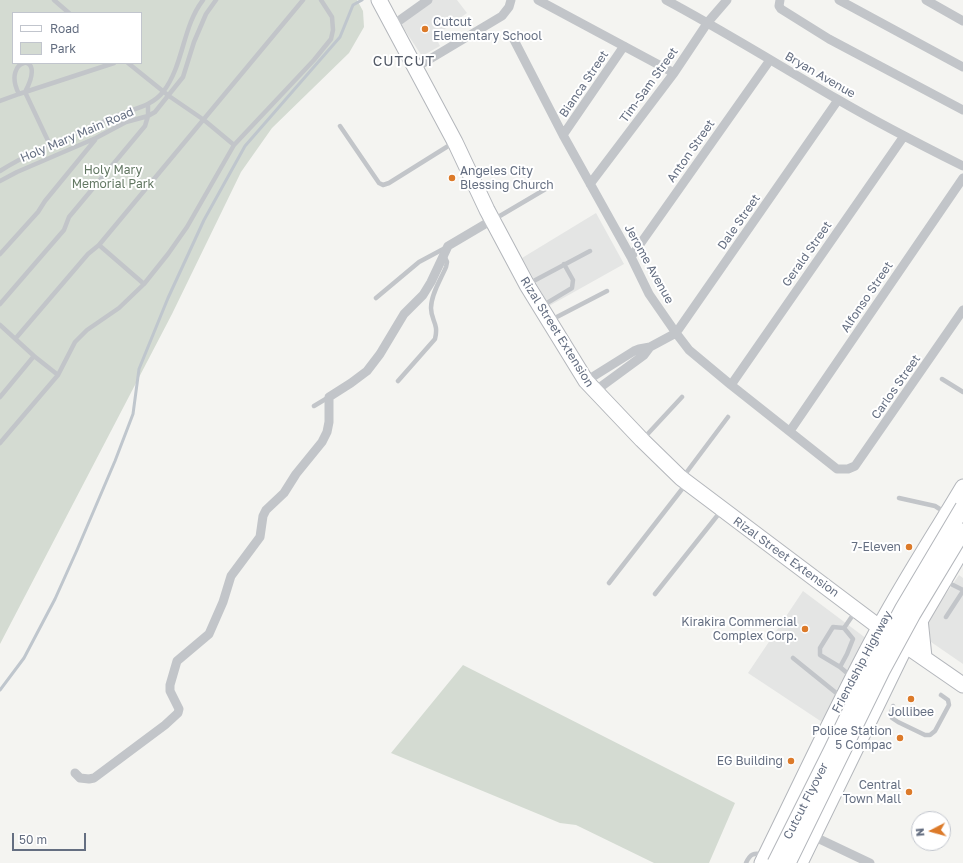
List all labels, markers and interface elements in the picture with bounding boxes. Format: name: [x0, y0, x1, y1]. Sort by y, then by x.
legend: [12, 12, 142, 64]
place label: Cutcut Elementary School: [433, 15, 542, 43]
text: Road: [50, 21, 79, 36]
marker: Cutcut Elementary School: [420, 24, 430, 34]
text: Park: [50, 41, 76, 56]
street label: Tim-Sam Street: [617, 45, 681, 125]
street label: Bianca Street: [556, 48, 612, 120]
street label: Bryan Avenue: [782, 49, 858, 101]
district label: CUTCUT: [373, 54, 435, 70]
street label: Holy Mary Main Road: [18, 105, 136, 165]
street label: Anton Street: [664, 117, 718, 185]
park label: Holy Mary Memorial Park: [72, 163, 154, 191]
place label: Angeles City Blessing Church: [460, 164, 554, 192]
marker: Angeles City Blessing Church: [447, 173, 457, 183]
street label: Dale Street: [715, 192, 763, 252]
street label: Gerald Street: [779, 219, 835, 289]
street label: Jerome Avenue: [621, 222, 677, 306]
street label: Alfonso Street: [838, 259, 896, 335]
street label: Rizal Street Extension: [517, 274, 597, 390]
street label: Carlos Street: [868, 352, 924, 422]
street label: Rizal Street Extension: [730, 514, 842, 600]
place label: 7-Eleven: [852, 540, 901, 554]
marker: 7-Eleven: [904, 542, 914, 552]
street label: Friendship Highway: [829, 608, 895, 716]
place label: Kirakira Commercial Complex Corp.: [681, 615, 797, 643]
marker: Kirakira Commercial Complex Corp.: [800, 624, 810, 634]
marker: Jollibee: [906, 694, 916, 704]
place label: Jollibee: [888, 705, 934, 719]
place label: Police Station 5 Compac: [812, 724, 892, 752]
marker: Police Station 5 Compac: [895, 733, 905, 743]
place label: EG Building: [717, 754, 783, 768]
marker: EG Building: [786, 756, 796, 766]
street label: Cutcut Flyover: [780, 760, 832, 842]
place label: Central Town Mall: [843, 778, 901, 806]
marker: Central Town Mall: [904, 787, 914, 797]
north arrow: [911, 811, 951, 851]
scale bar: [14, 825, 88, 851]
text: N: [913, 827, 926, 837]
text: 50 m: [19, 832, 47, 847]

